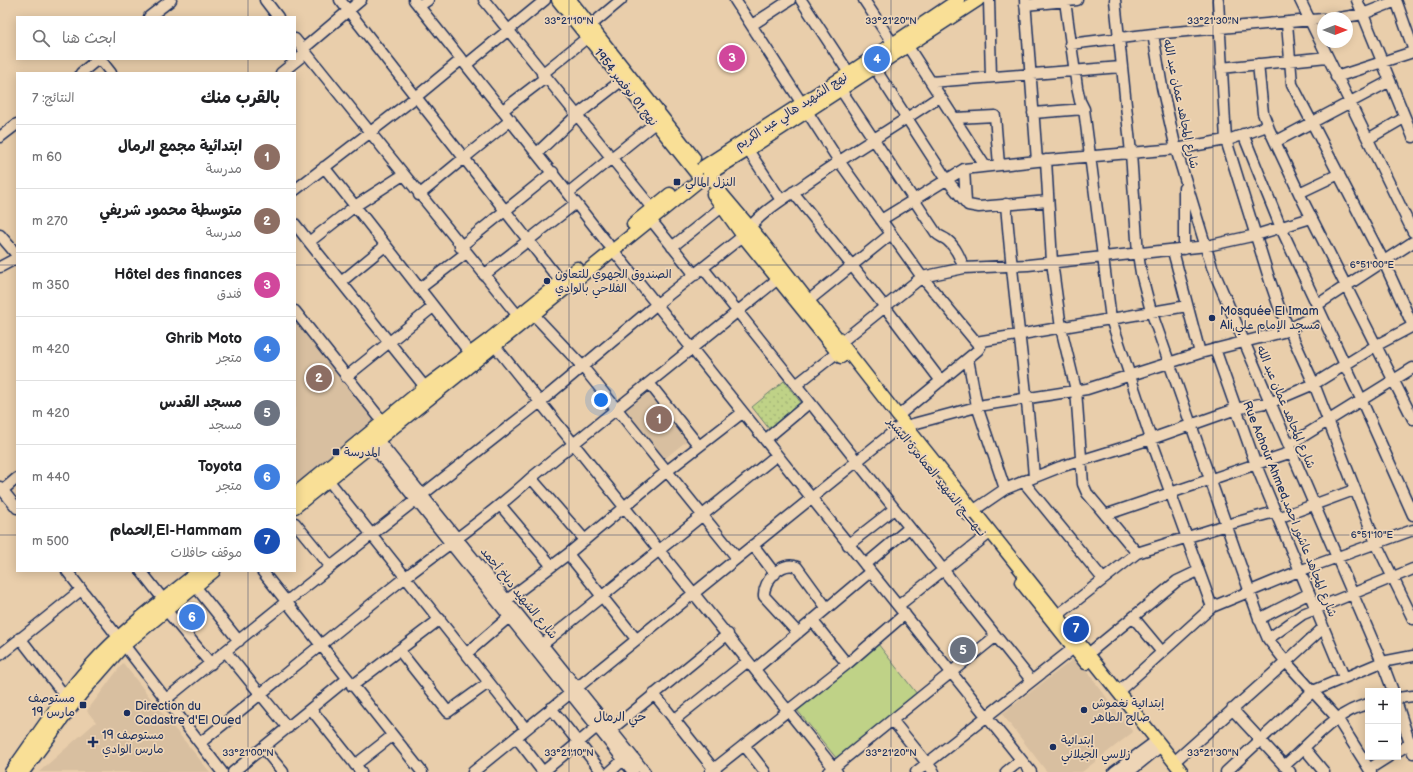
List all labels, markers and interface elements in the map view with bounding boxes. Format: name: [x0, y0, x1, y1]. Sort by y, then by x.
north arrow: [1317, 12, 1353, 48]
text: 33°21'10"N: [544, 15, 594, 27]
text: 33°21'20"N: [865, 15, 917, 27]
text: 33°21'30"N: [1187, 15, 1239, 27]
search box: [16, 16, 296, 60]
icon: search: [30, 27, 52, 49]
text: ابحث هنا: [62, 29, 116, 48]
street label: شارع المجاهد عمان عبد الله: [1158, 38, 1202, 170]
pin: 3: [719, 43, 745, 73]
pin: 4: [864, 44, 890, 74]
street label: نهج 01 نوفمبر 1954: [590, 45, 661, 130]
street label: نهج الشهيد هالي عبد الكريم: [732, 69, 852, 156]
text: بالقرب منك: [201, 88, 280, 108]
text: النتائج: 7: [32, 90, 75, 106]
text: ابتدائية مجمع الرمال: [118, 137, 242, 156]
text: 60 m: [32, 149, 62, 165]
text: 1: [264, 149, 270, 165]
text: مدرسة: [206, 161, 242, 177]
place label: النزل المالي: [685, 175, 736, 193]
marker: النزل المالي: [672, 177, 682, 187]
text: متوسطة محمود شريفي: [100, 201, 242, 220]
text: 270 m: [32, 213, 68, 229]
text: 2: [263, 213, 271, 229]
text: مدرسة: [206, 225, 242, 241]
text: 6°51'00"E: [1350, 259, 1395, 271]
text: Hôtel des finances: [114, 265, 242, 284]
place label: الصندوق الجهوي للتعاون الفلاحي بالوادي: [555, 267, 672, 299]
marker: الصندوق الجهوي للتعاون الفلاحي بالوادي: [542, 276, 552, 286]
text: 350 m: [32, 277, 69, 293]
text: 3: [263, 277, 271, 293]
text: فندق: [217, 286, 242, 302]
place label: Mosquée El Imam Ali,مسجد الإمام علي: [1220, 304, 1320, 336]
marker: Mosquée El Imam Ali,مسجد الإمام علي: [1207, 313, 1217, 323]
text: Ghrib Moto: [165, 329, 242, 348]
text: 420 m: [32, 341, 70, 357]
text: 4: [263, 341, 271, 357]
street label: شارع المجاهد عمان عبد الله: [1252, 343, 1318, 471]
text: متجر: [217, 350, 242, 366]
pin: 2: [306, 363, 332, 393]
your location: [591, 390, 611, 410]
text: مسجد القدس: [159, 393, 242, 412]
street label: Rue Achour Ahmed,شارع المجاهد عاشور احمد: [1238, 399, 1340, 620]
pin: 1: [646, 404, 672, 434]
text: 420 m: [32, 405, 70, 421]
text: 5: [263, 405, 271, 421]
street label: نــهـــــج الشهيد العمامرة البشير: [883, 414, 989, 541]
text: مسجد: [209, 417, 242, 433]
place label: المدرسة: [344, 445, 381, 460]
marker: المدرسة: [331, 447, 341, 457]
text: Toyota: [198, 457, 242, 476]
text: 440 m: [32, 469, 70, 485]
text: 6: [263, 469, 271, 485]
text: متجر: [217, 478, 242, 494]
text: El-Hammam,الحمام: [110, 521, 242, 540]
text: 6°51'10"E: [1351, 529, 1394, 541]
text: 500 m: [32, 533, 69, 549]
text: 7: [263, 533, 271, 549]
street label: شارع الشهيد دباخ أحمد: [476, 544, 560, 643]
text: موقف حافلات: [170, 545, 242, 561]
pin: 6: [179, 602, 205, 632]
pin: 7: [1063, 614, 1089, 644]
pin: 5: [950, 635, 976, 665]
map controls: [1365, 688, 1401, 760]
button: +: [1365, 688, 1401, 724]
place label: مستوصف 19 مارس: [28, 691, 75, 720]
place label: إبتدائية نغموش صالح الطاهر: [1091, 696, 1164, 726]
place label: Direction du Cadastre d'El Oued: [135, 699, 241, 728]
marker: مستوصف 19 مارس: [78, 700, 88, 710]
marker: إبتدائية نغموش صالح الطاهر: [1079, 705, 1089, 715]
marker: Direction du Cadastre d'El Oued: [122, 708, 132, 718]
district label: حي الرمال: [593, 709, 647, 728]
button: −: [1365, 724, 1401, 760]
place label: مستوصف 19 مارس الوادي: [102, 728, 164, 758]
place label: إبتدائية زلاسي الجيلاني: [1061, 733, 1131, 765]
marker: مستوصف 19 مارس الوادي: [87, 736, 99, 748]
marker: إبتدائية زلاسي الجيلاني: [1048, 742, 1058, 752]
text: 33°21'00"N: [222, 747, 274, 759]
text: 33°21'10"N: [544, 747, 594, 759]
text: 33°21'20"N: [865, 747, 917, 759]
text: 33°21'30"N: [1187, 747, 1239, 759]

